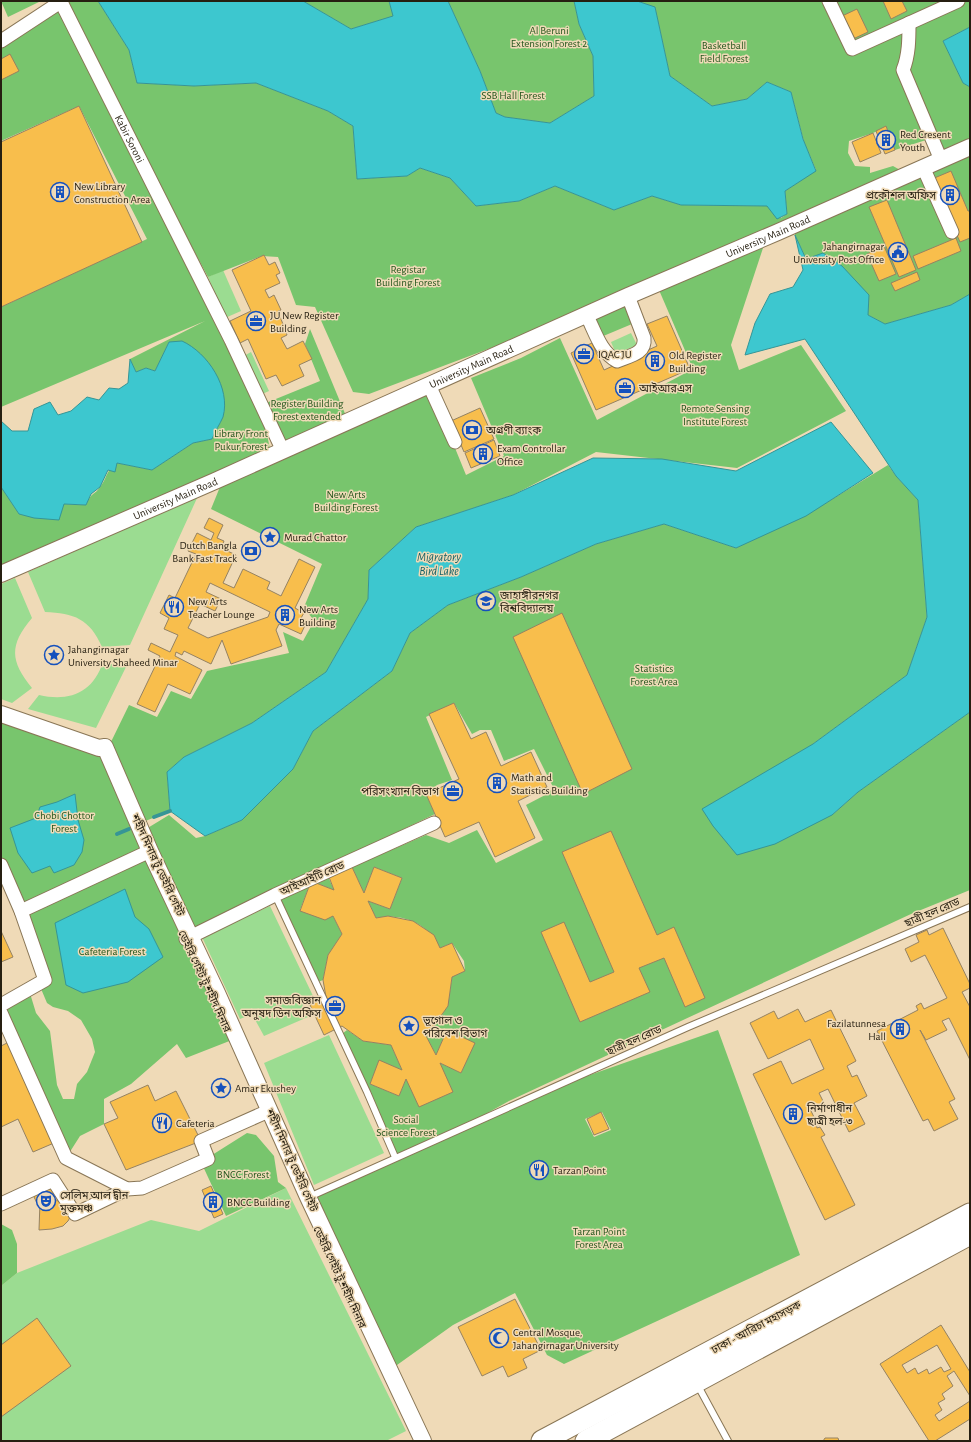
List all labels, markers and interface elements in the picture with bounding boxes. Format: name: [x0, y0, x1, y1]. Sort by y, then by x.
park label: Al Beruni Extension Forest 2: [511, 25, 587, 49]
park label: Basketball Field Forest: [700, 40, 749, 64]
park label: SSB Hall Forest: [481, 90, 545, 101]
street label: Kabir Soroni: [113, 113, 146, 165]
building icon: Red Cresent Youth: [875, 129, 897, 151]
place label: Red Cresent Youth: [900, 129, 951, 153]
building icon: New Library Construction Area: [49, 181, 71, 203]
place label: New Library Construction Area: [74, 181, 150, 205]
building icon: প্রকৌশল অফিস: [939, 184, 961, 206]
place label: প্রকৌশল অফিস: [866, 189, 936, 201]
street label: University Main Road: [724, 213, 812, 260]
place label: Jahangirnagar University Post Office: [793, 241, 884, 265]
public building icon: Jahangirnagar University Post Office: [887, 241, 909, 263]
park label: Registar Building Forest: [376, 264, 440, 288]
office icon: JU New Register Building: [245, 310, 267, 332]
place label: JU New Register Building: [270, 310, 339, 334]
street label: University Main Road: [428, 343, 515, 390]
office icon: IQAC JU: [573, 343, 595, 365]
place label: IQAC JU: [598, 349, 632, 360]
building icon: Old Register Building: [644, 350, 666, 372]
place label: Old Register Building: [669, 350, 721, 374]
office icon: আইআরএস: [614, 377, 636, 399]
place label: আইআরএস: [638, 382, 692, 394]
park label: Register Building Forest extended: [271, 398, 344, 422]
park label: Remote Sensing Institute Forest: [681, 403, 750, 427]
bank icon: অগ্রণী ব্যাংক: [461, 419, 483, 441]
place label: অগ্রণী ব্যাংক: [485, 424, 541, 436]
park label: Library Front Pukur Forest: [214, 428, 268, 452]
building icon: Exam Controllar Office: [472, 443, 494, 465]
place label: Exam Controllar Office: [497, 443, 566, 467]
street label: University Main Road: [132, 475, 220, 522]
park label: New Arts Building Forest: [314, 489, 378, 513]
place icon: Murad Chattor: [259, 526, 281, 548]
place label: Murad Chattor: [284, 532, 347, 543]
place label: Dutch Bangla Bank Fast Track: [172, 540, 237, 564]
bank icon: Dutch Bangla Bank Fast Track: [240, 540, 262, 562]
water label: Migratory Bird Lake: [417, 551, 461, 577]
place label: জাহাঙ্গীরনগর বিশ্ববিদ্যালয়: [499, 589, 559, 614]
school or university icon: জাহাঙ্গীরনগর বিশ্ববিদ্যালয়: [475, 590, 497, 612]
restaurant icon: New Arts Teacher Lounge: [163, 596, 185, 618]
place label: New Arts Teacher Lounge: [188, 596, 255, 620]
building icon: New Arts Building: [274, 604, 296, 626]
place label: New Arts Building: [299, 604, 338, 628]
place icon: Jahangirnagar University Shaheed Minar: [43, 644, 65, 666]
place label: Jahangirnagar University Shaheed Minar: [68, 644, 178, 668]
park label: Statistics Forest Area: [630, 663, 678, 687]
building icon: Math and Statistics Building: [486, 772, 508, 794]
place label: Math and Statistics Building: [511, 772, 588, 796]
office icon: পরিসংখ্যান বিভাগ: [442, 780, 464, 802]
place label: পরিসংখ্যান বিভাগ: [361, 785, 440, 797]
park label: Chobi Chottor Forest: [34, 810, 94, 834]
street label: শহীদ মিনার টু ডেইরি গেইট: [128, 811, 187, 919]
street label: আইআইটি রোড: [277, 858, 346, 898]
street label: ছাত্রী হল রোড: [902, 895, 961, 929]
street label: ডেইরি গেইট টু শহীদ মিনার: [176, 928, 234, 1035]
park label: Cafeteria Forest: [79, 946, 146, 957]
place label: সমাজবিজ্ঞান অনুষদ ডিন অফিস: [241, 994, 321, 1020]
office icon: সমাজবিজ্ঞান অনুষদ ডিন অফিস: [324, 995, 346, 1017]
place icon: ভূগোল ও পরিবেশ বিভাগ: [398, 1015, 420, 1037]
place label: ভূগোল ও পরিবেশ বিভাগ: [422, 1015, 488, 1039]
place label: Fazilatunnesa Hall: [827, 1018, 886, 1042]
building icon: Fazilatunnesa Hall: [889, 1018, 911, 1040]
street label: ছাত্রী হল রোড: [604, 1023, 663, 1058]
place icon: Amar Ekushey: [210, 1077, 232, 1099]
place label: Amar Ekushey: [235, 1083, 296, 1094]
place label: নির্মাণাধীন ছাত্রী হল-৩: [806, 1101, 853, 1127]
building icon: নির্মাণাধীন ছাত্রী হল-৩: [782, 1103, 804, 1125]
street label: শহীদ মিনার টু ডেইরি গেইট: [263, 1106, 320, 1214]
restaurant icon: Cafeteria: [151, 1112, 173, 1134]
park label: Social Science Forest: [376, 1114, 436, 1138]
place label: Cafeteria: [176, 1118, 215, 1129]
restaurant icon: Tarzan Point: [528, 1159, 550, 1181]
place label: Tarzan Point: [553, 1165, 606, 1176]
park label: BNCC Forest: [217, 1169, 270, 1180]
place label: সেলিম আল দ্বীন মুক্তমঞ্চ: [59, 1189, 129, 1215]
theatre icon: সেলিম আল দ্বীন মুক্তমঞ্চ: [35, 1190, 57, 1212]
building icon: BNCC Building: [202, 1191, 224, 1213]
place label: BNCC Building: [227, 1197, 290, 1208]
street label: ডেইরি গেইট টু শহীদ মিনার: [311, 1224, 369, 1331]
park label: Tarzan Point Forest Area: [573, 1226, 626, 1250]
street label: ঢাকা - আরিচা মহাসড়ক: [708, 1298, 803, 1356]
mosque icon: Central Mosque, Jahangirnagar University: [488, 1327, 510, 1349]
place label: Central Mosque, Jahangirnagar University: [513, 1327, 619, 1351]

